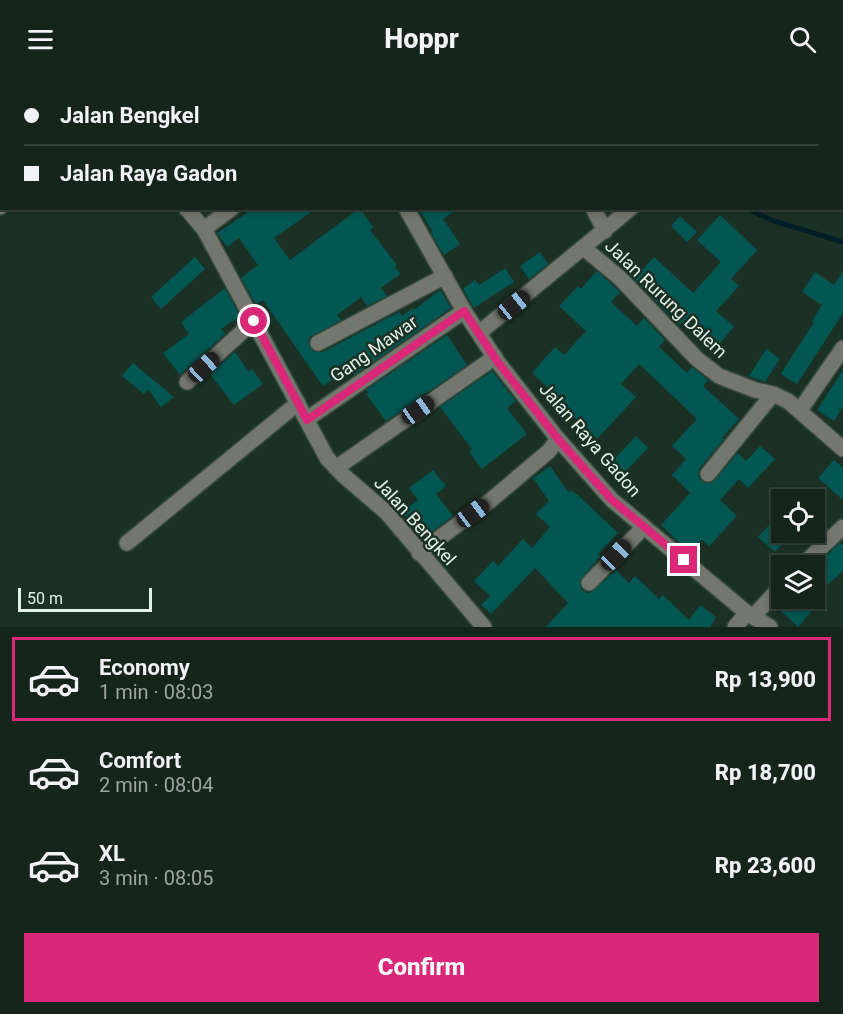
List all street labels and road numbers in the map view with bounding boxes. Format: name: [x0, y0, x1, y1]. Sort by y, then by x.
street label: Jalan Rurung Dalem: [601, 235, 732, 362]
street label: Gang Mawar: [326, 311, 421, 386]
street label: Jalan Raya Gadon: [535, 378, 646, 501]
street label: Jalan Bengkel: [370, 472, 461, 569]

